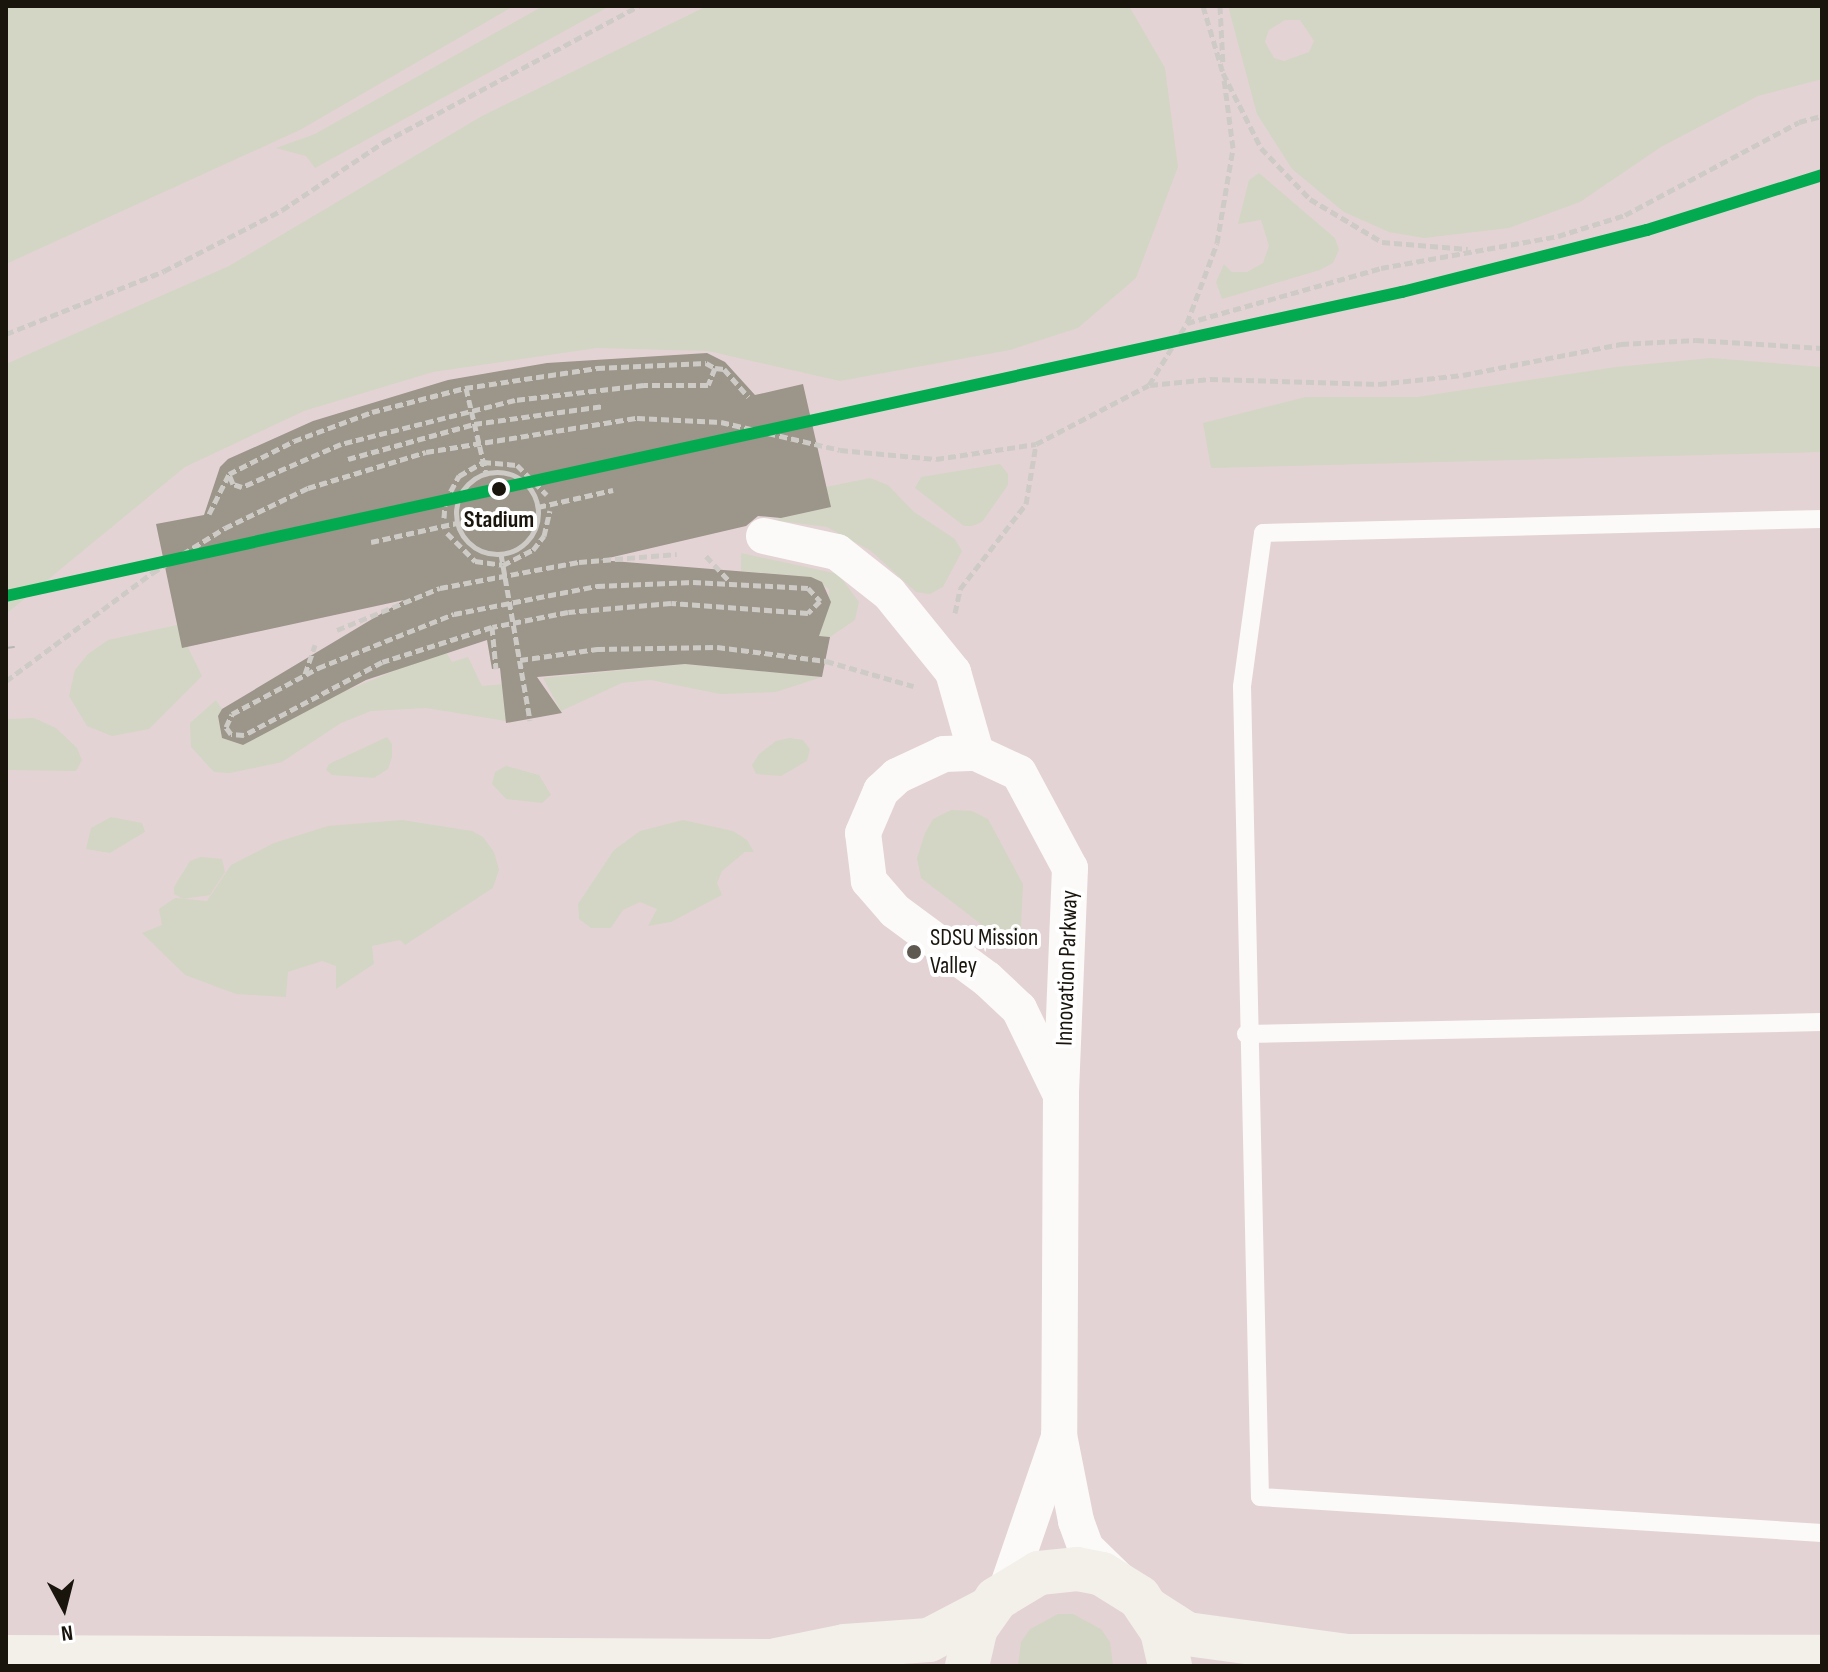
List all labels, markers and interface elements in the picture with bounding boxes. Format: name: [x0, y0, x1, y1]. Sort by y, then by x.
marker: Stadium: [486, 476, 512, 502]
place label: Stadium: [464, 506, 534, 534]
street label: Innovation Parkway: [1050, 890, 1084, 1046]
place label: SDSU Mission Valley: [930, 924, 1038, 980]
marker: SDSU Mission Valley: [905, 943, 923, 961]
north arrow: [24, 1568, 104, 1648]
text: N: [60, 1618, 74, 1646]

